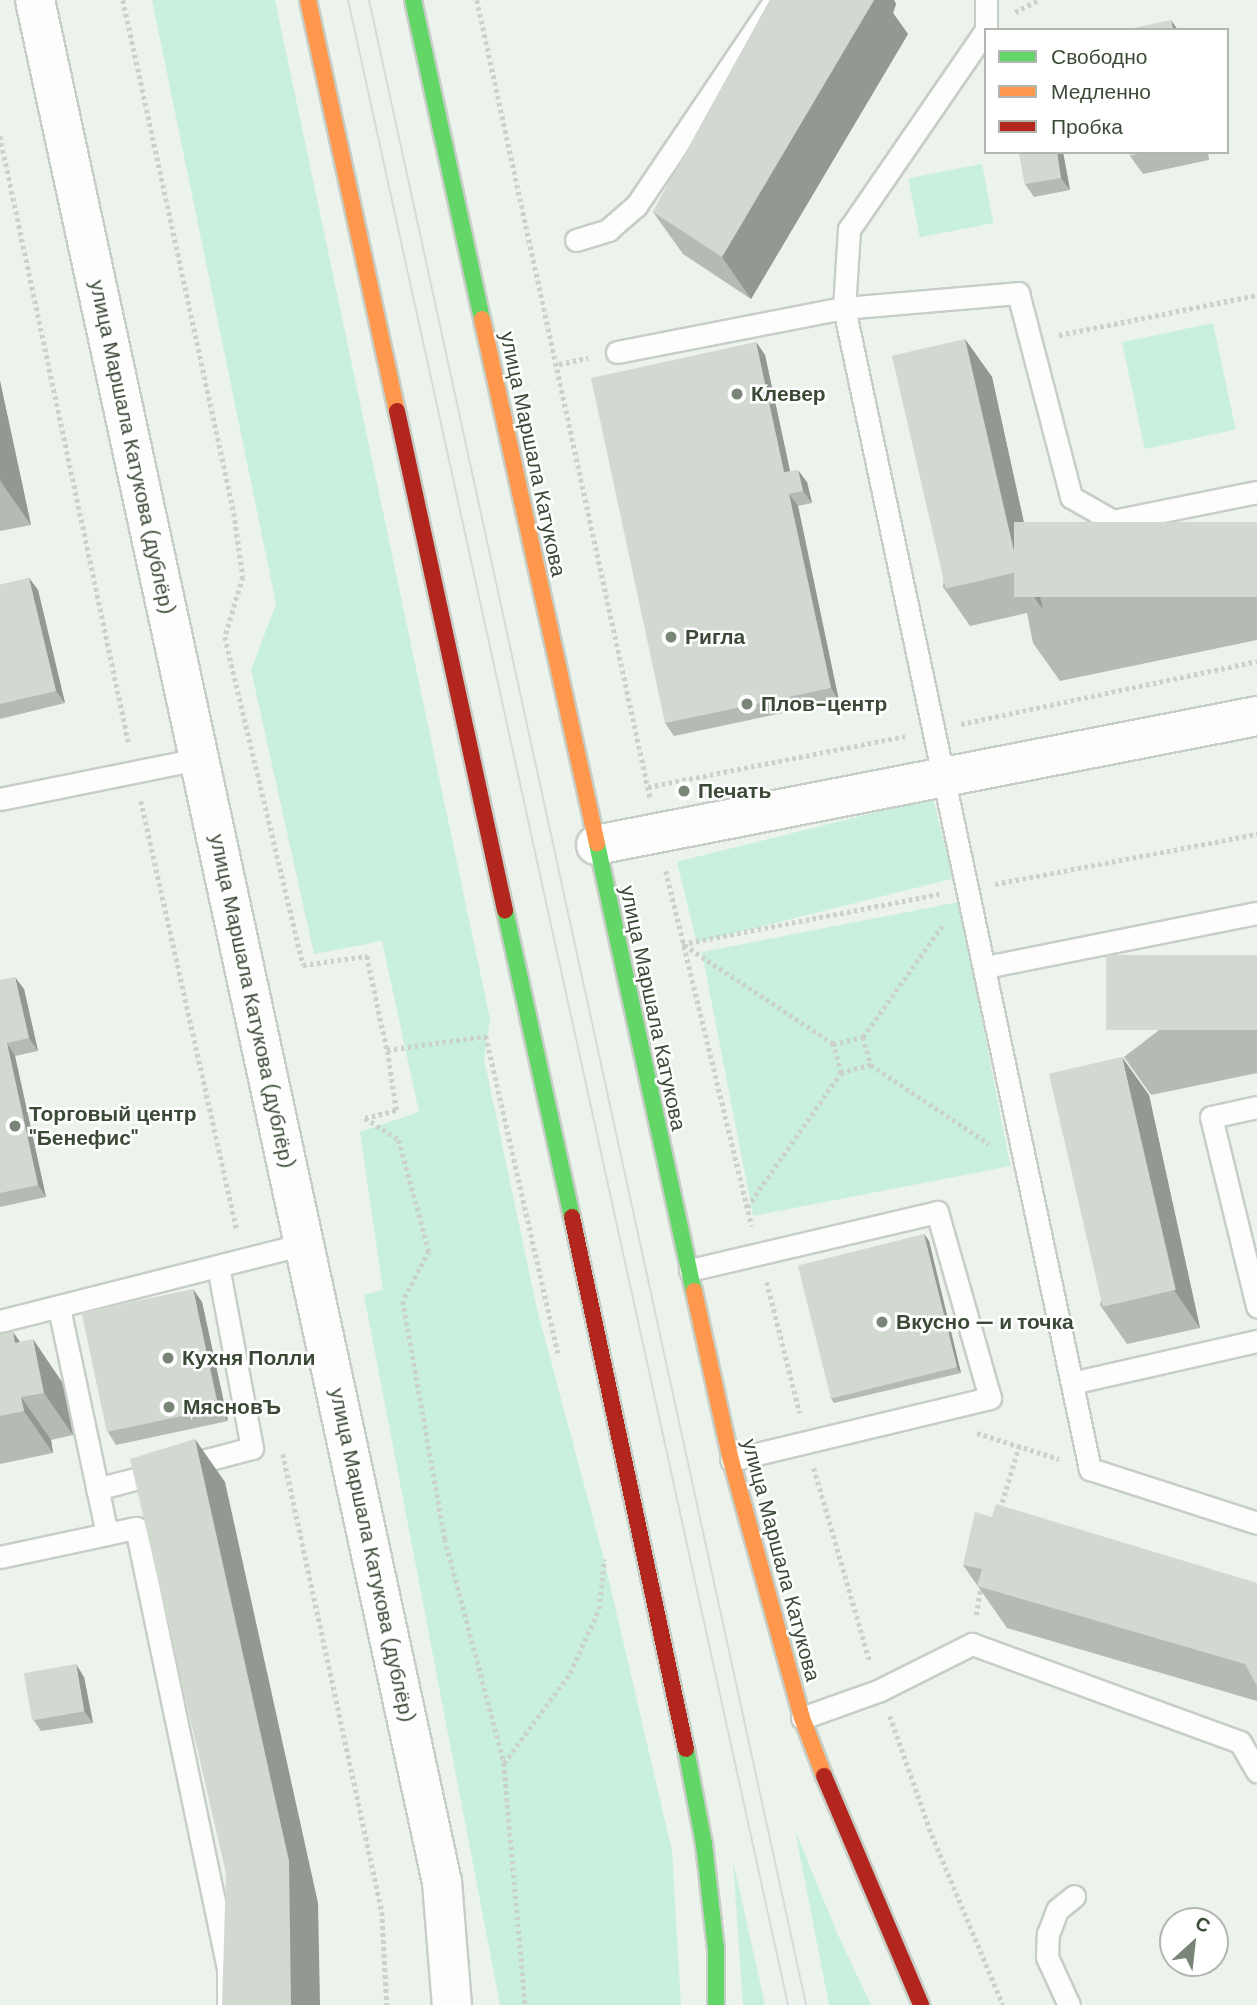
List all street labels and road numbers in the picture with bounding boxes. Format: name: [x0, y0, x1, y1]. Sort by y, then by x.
street label: улица Маршала Катукова (дублёр): [84, 278, 180, 616]
street label: улица Маршала Катукова: [495, 329, 571, 579]
street label: улица Маршала Катукова (дублёр): [204, 832, 300, 1170]
street label: улица Маршала Катукова: [615, 883, 691, 1133]
street label: улица Маршала Катукова (дублёр): [324, 1386, 420, 1724]
street label: улица Маршала Катукова: [736, 1436, 826, 1684]

